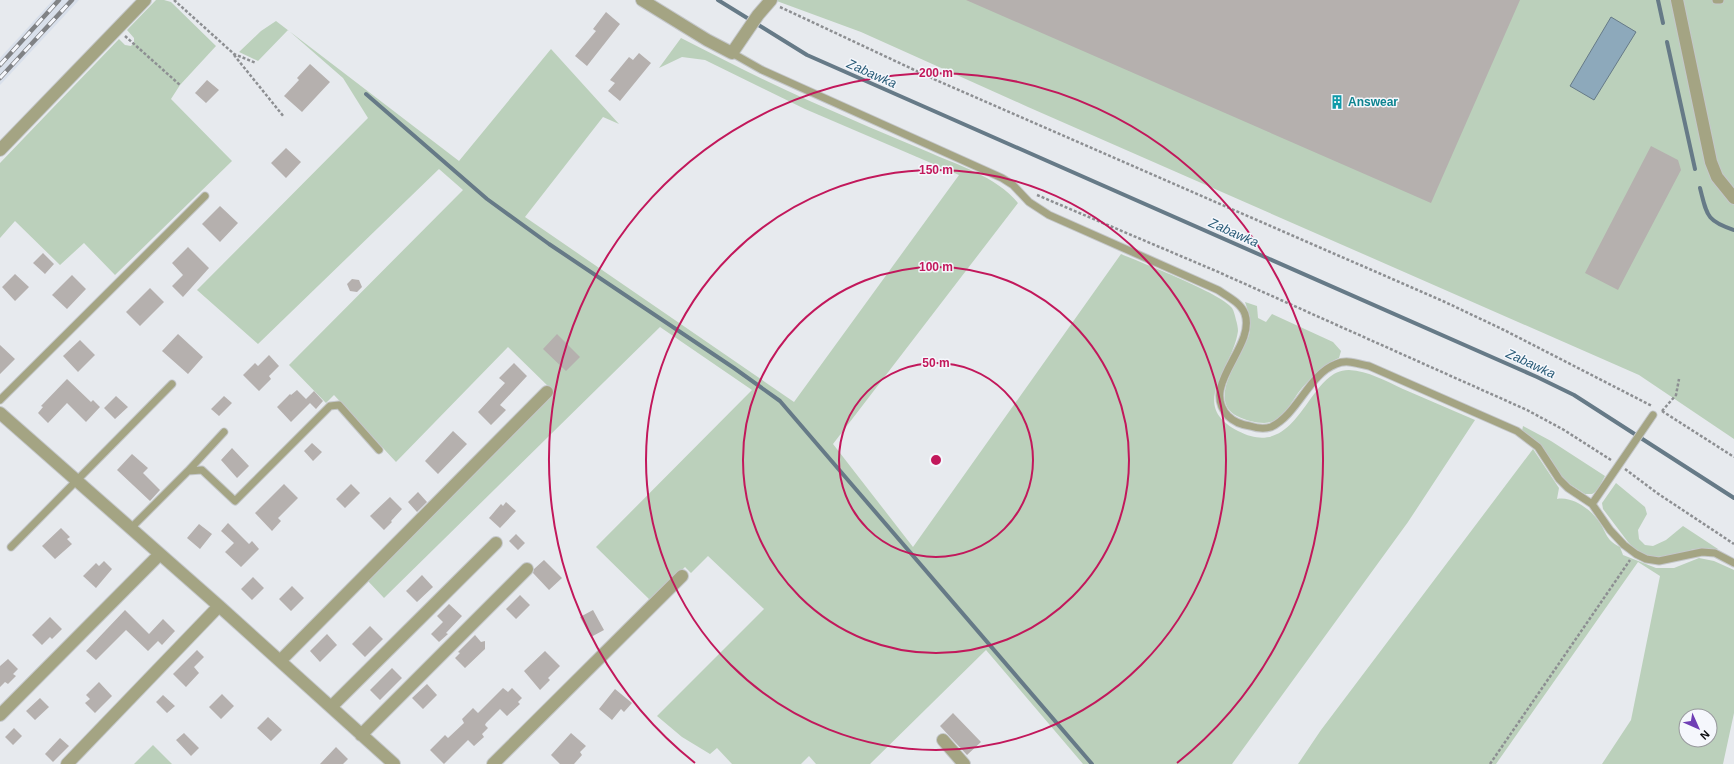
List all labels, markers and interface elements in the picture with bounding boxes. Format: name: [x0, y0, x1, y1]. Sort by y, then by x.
water label: Zabawka: [844, 55, 899, 91]
text: 200 m: [919, 66, 953, 80]
building icon: Answear: [1329, 94, 1345, 110]
place label: Answear: [1348, 95, 1398, 109]
text: 150 m: [919, 163, 953, 177]
water label: Zabawka: [1206, 214, 1261, 250]
text: 100 m: [919, 260, 953, 274]
water label: Zabawka: [1503, 345, 1558, 381]
text: 50 m: [922, 356, 950, 370]
centre of rings: [929, 453, 943, 467]
north arrow: [1678, 708, 1718, 748]
text: N: [1698, 728, 1712, 742]

